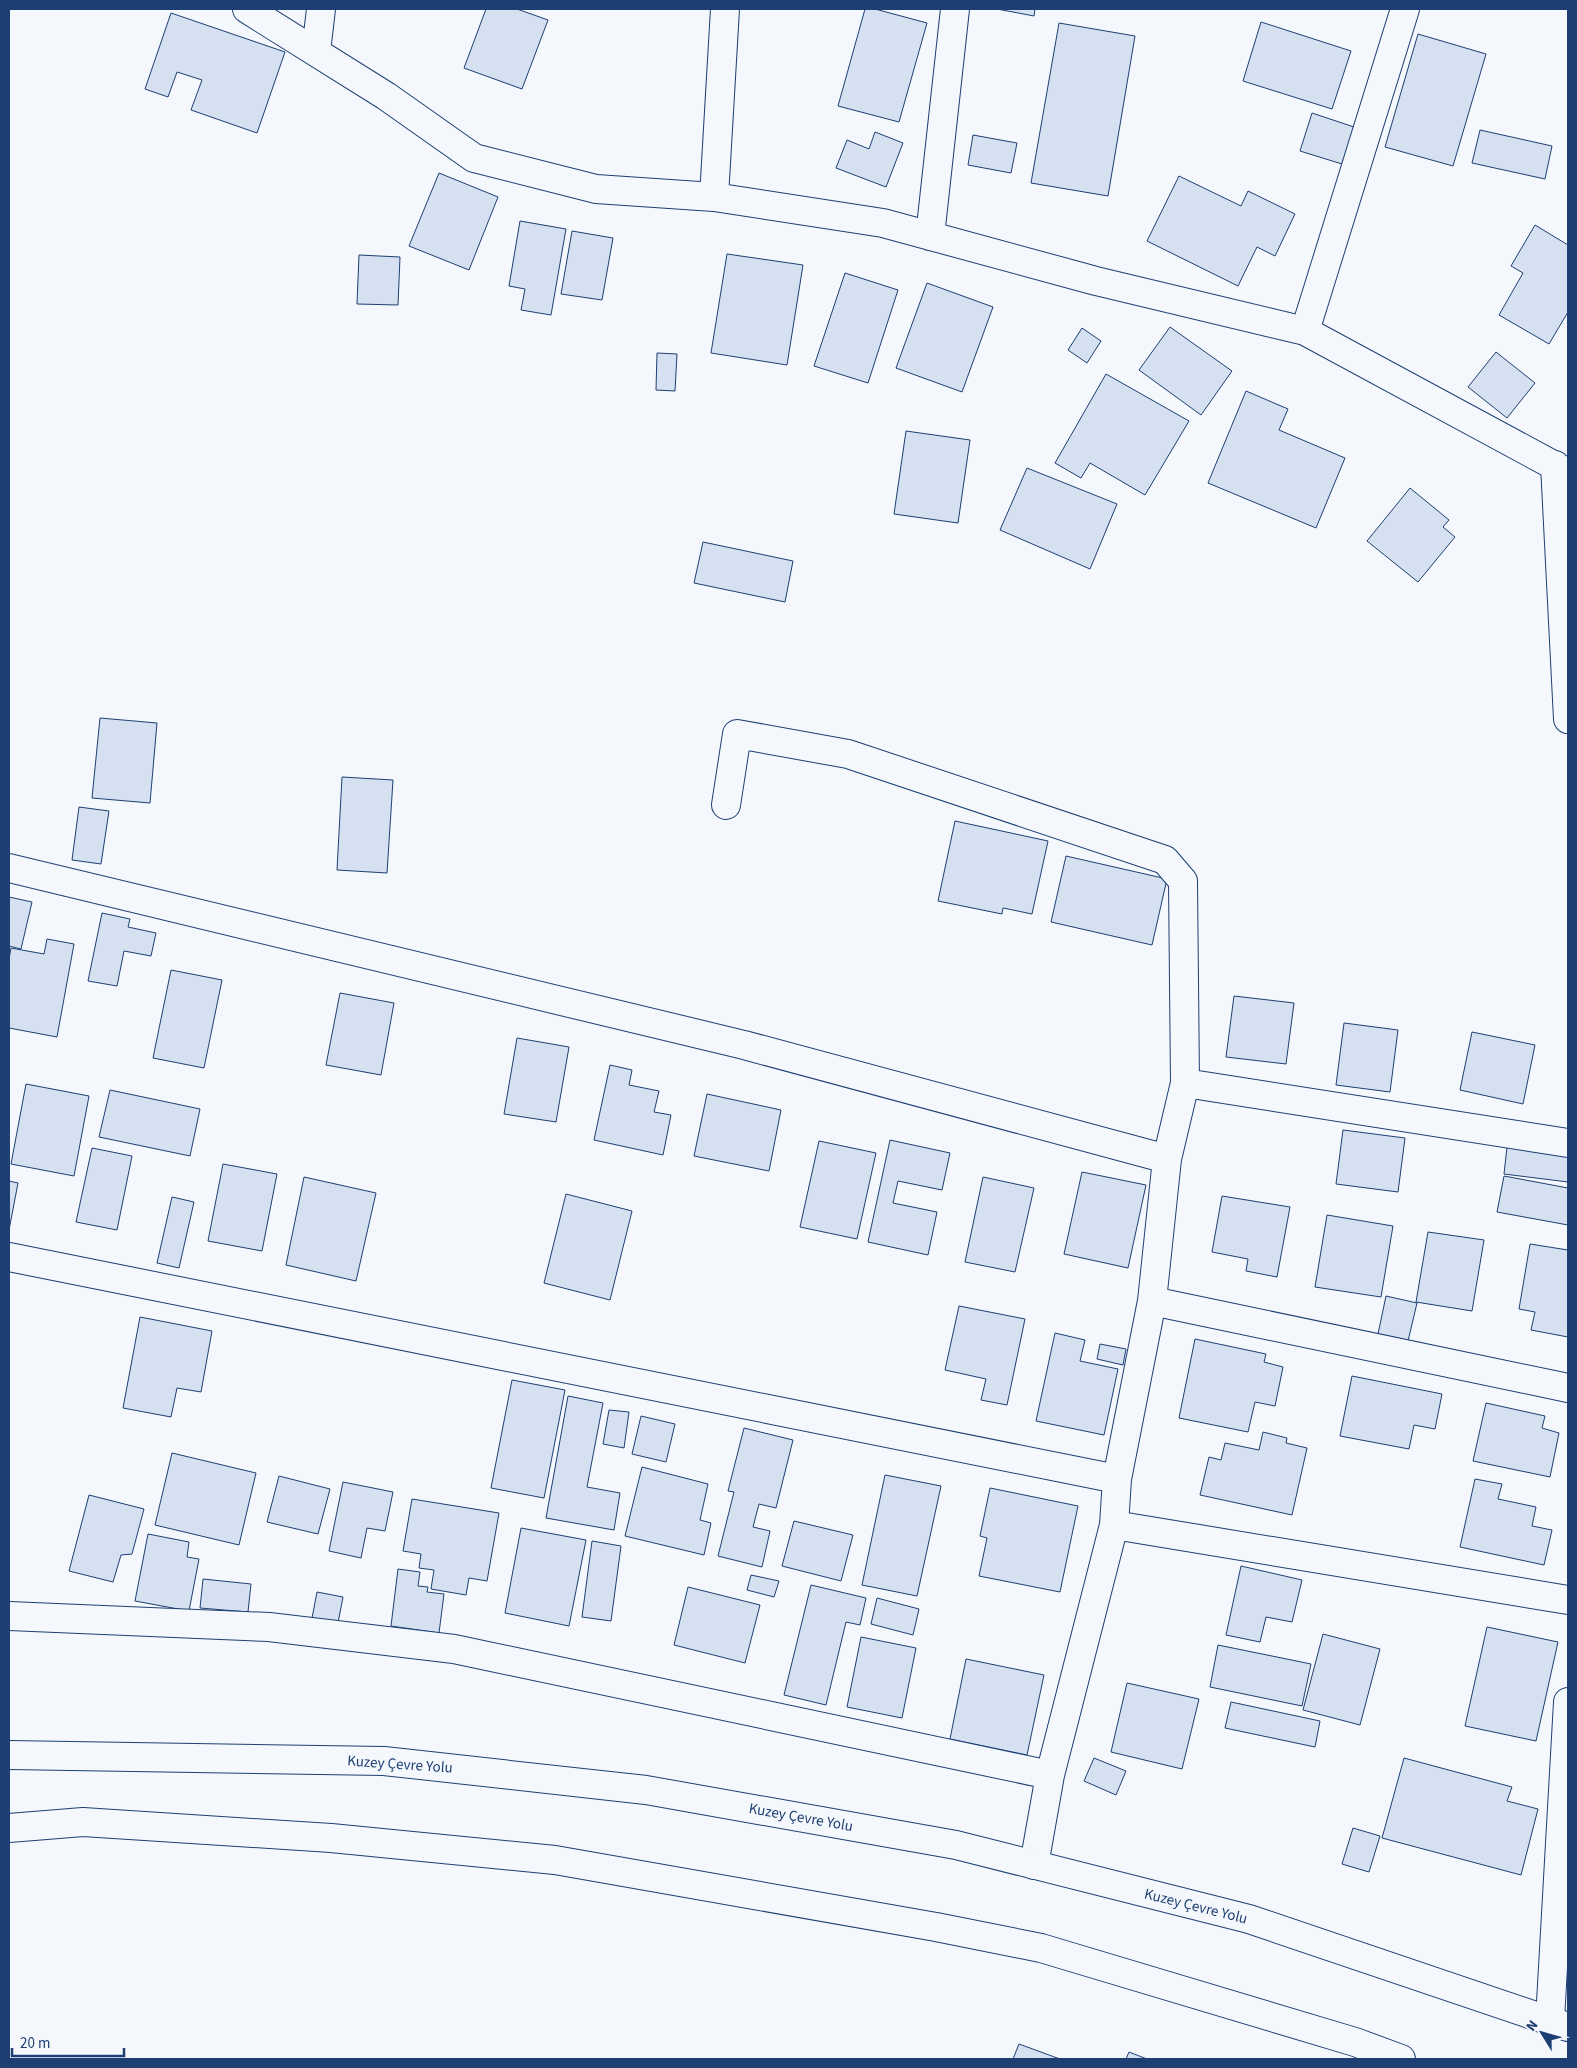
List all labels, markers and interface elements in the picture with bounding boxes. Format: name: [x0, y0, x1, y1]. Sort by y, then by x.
street label: Kuzey Çevre Yolu: [347, 1750, 453, 1779]
street label: Kuzey Çevre Yolu: [747, 1798, 855, 1837]
street label: Kuzey Çevre Yolu: [1142, 1884, 1250, 1929]
north arrow: [1517, 2008, 1567, 2058]
text: N: [1522, 2016, 1543, 2036]
scale bar: [12, 2026, 125, 2058]
text: 20 m: [20, 2033, 50, 2054]

